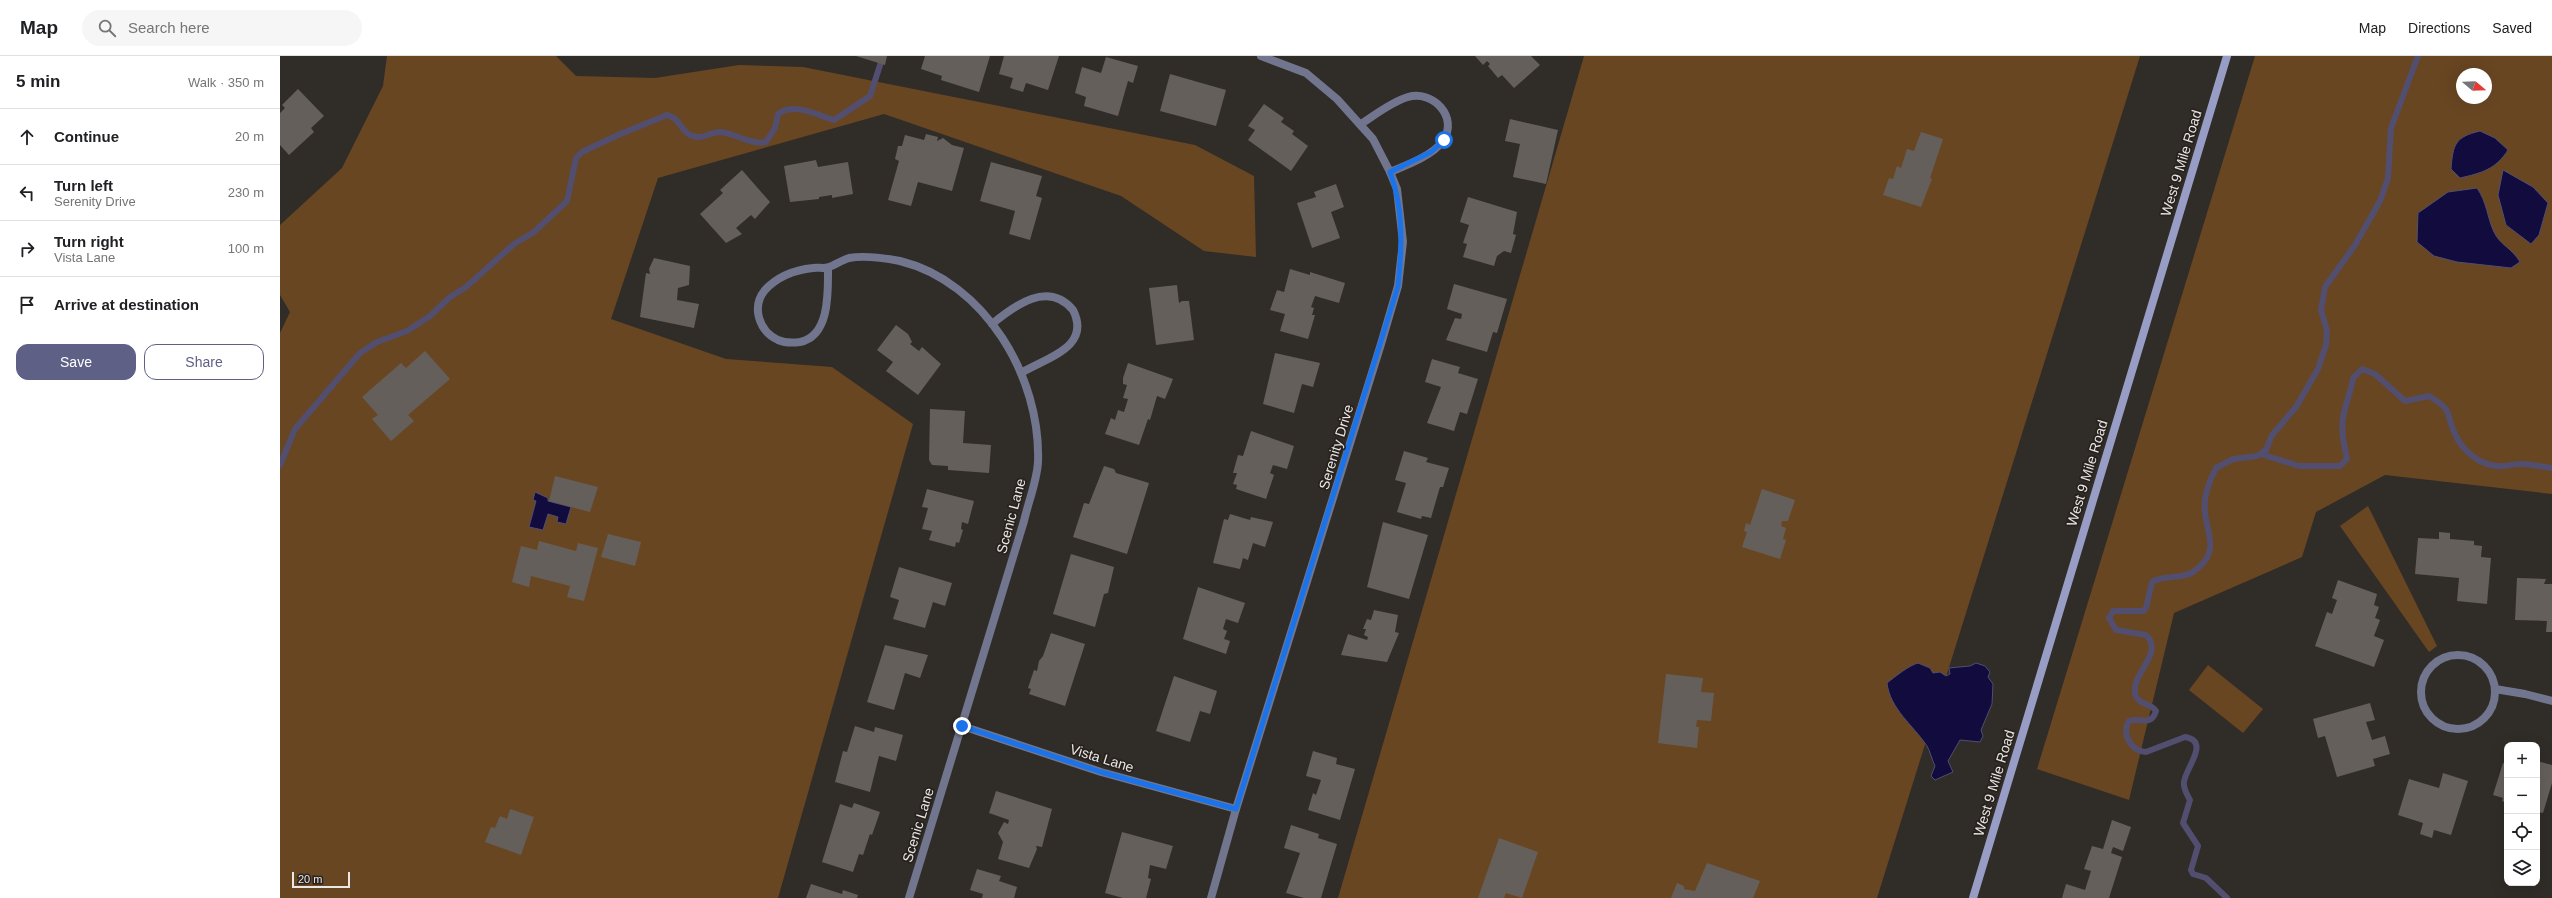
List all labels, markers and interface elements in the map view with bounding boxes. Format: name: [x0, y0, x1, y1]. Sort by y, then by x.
search box: [82, 10, 362, 46]
text: Map: [20, 17, 58, 38]
icon: search: [96, 17, 118, 39]
text: Search here: [128, 19, 210, 36]
text: Map: [2359, 20, 2386, 36]
text: Directions: [2408, 20, 2470, 36]
text: Saved: [2492, 20, 2532, 36]
north arrow: [2456, 68, 2492, 104]
text: 5 min: [16, 72, 60, 91]
text: Walk · 350 m: [188, 75, 264, 90]
street label: West 9 Mile Road: [2157, 108, 2205, 218]
icon: ahead: [16, 126, 38, 148]
text: Continue: [54, 128, 119, 145]
text: 20 m: [235, 129, 264, 144]
route start: [1435, 131, 1453, 149]
text: Turn left: [54, 177, 113, 194]
icon: left: [16, 182, 38, 204]
text: 230 m: [228, 185, 264, 200]
text: Serenity Drive: [54, 194, 136, 209]
text: Turn right: [54, 233, 124, 250]
icon: right: [16, 238, 38, 260]
text: 100 m: [228, 241, 264, 256]
text: Vista Lane: [54, 250, 115, 265]
icon: arrive: [16, 294, 38, 316]
text: Arrive at destination: [54, 296, 199, 313]
button: Save: [16, 344, 136, 380]
button: Share: [144, 344, 264, 380]
street label: Serenity Drive: [1315, 402, 1357, 491]
street label: West 9 Mile Road: [2063, 418, 2111, 528]
street label: Scenic Lane: [993, 477, 1029, 555]
route end: [953, 717, 971, 735]
street label: West 9 Mile Road: [1970, 728, 2018, 838]
street label: Vista Lane: [1068, 741, 1136, 775]
map controls: [2504, 742, 2540, 886]
button: +: [2504, 742, 2540, 778]
button: −: [2504, 778, 2540, 814]
street label: Scenic Lane: [899, 786, 937, 864]
button: locate: [2504, 814, 2540, 850]
button: layers: [2504, 850, 2540, 886]
scale bar: [292, 870, 350, 889]
text: 20 m: [298, 873, 322, 885]

